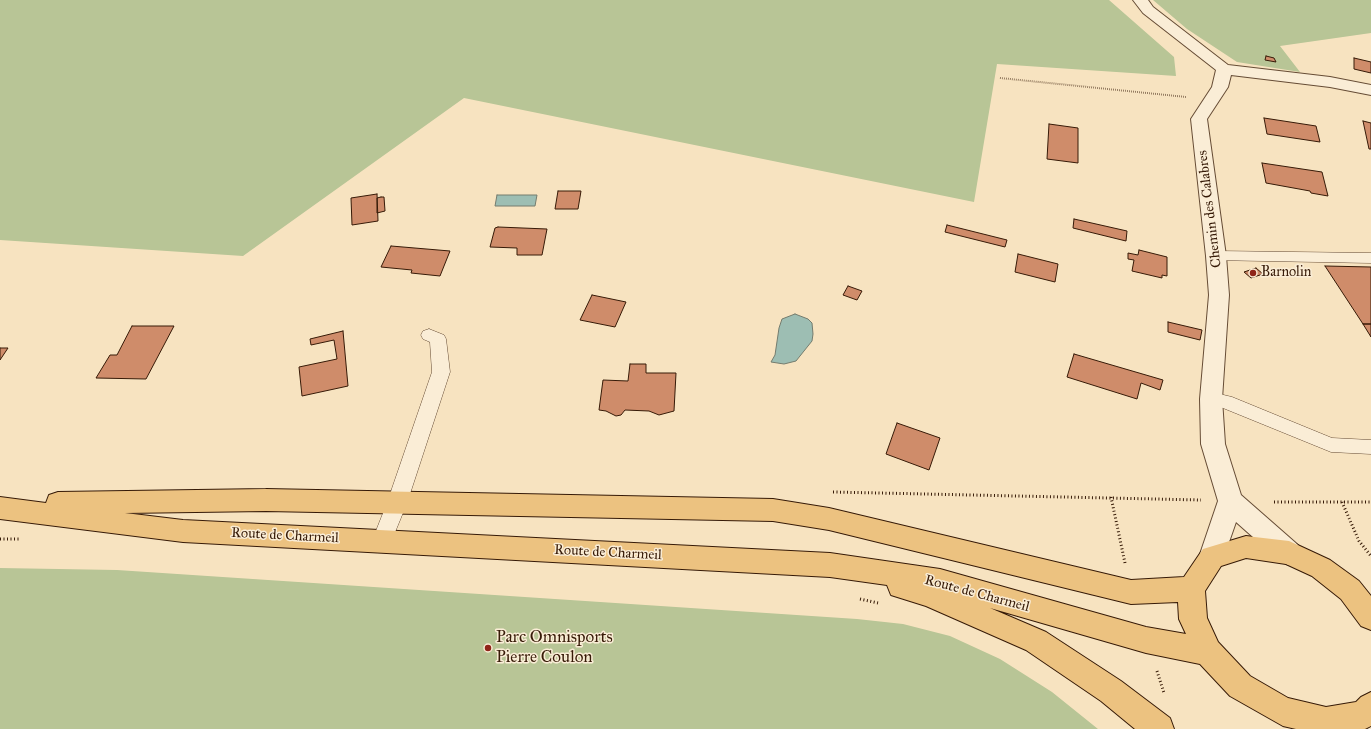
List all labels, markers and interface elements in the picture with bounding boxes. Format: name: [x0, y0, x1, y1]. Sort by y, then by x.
street label: Chemin des Calabres: [1194, 149, 1226, 269]
place label: Barnolin: [1261, 265, 1311, 281]
marker: Barnolin: [1248, 268, 1258, 278]
street label: Route de Charmeil: [231, 525, 339, 547]
street label: Route de Charmeil: [554, 542, 662, 564]
street label: Route de Charmeil: [923, 572, 1031, 616]
place label: Parc Omnisports Pierre Coulon: [496, 628, 613, 668]
marker: Parc Omnisports Pierre Coulon: [483, 643, 493, 653]

